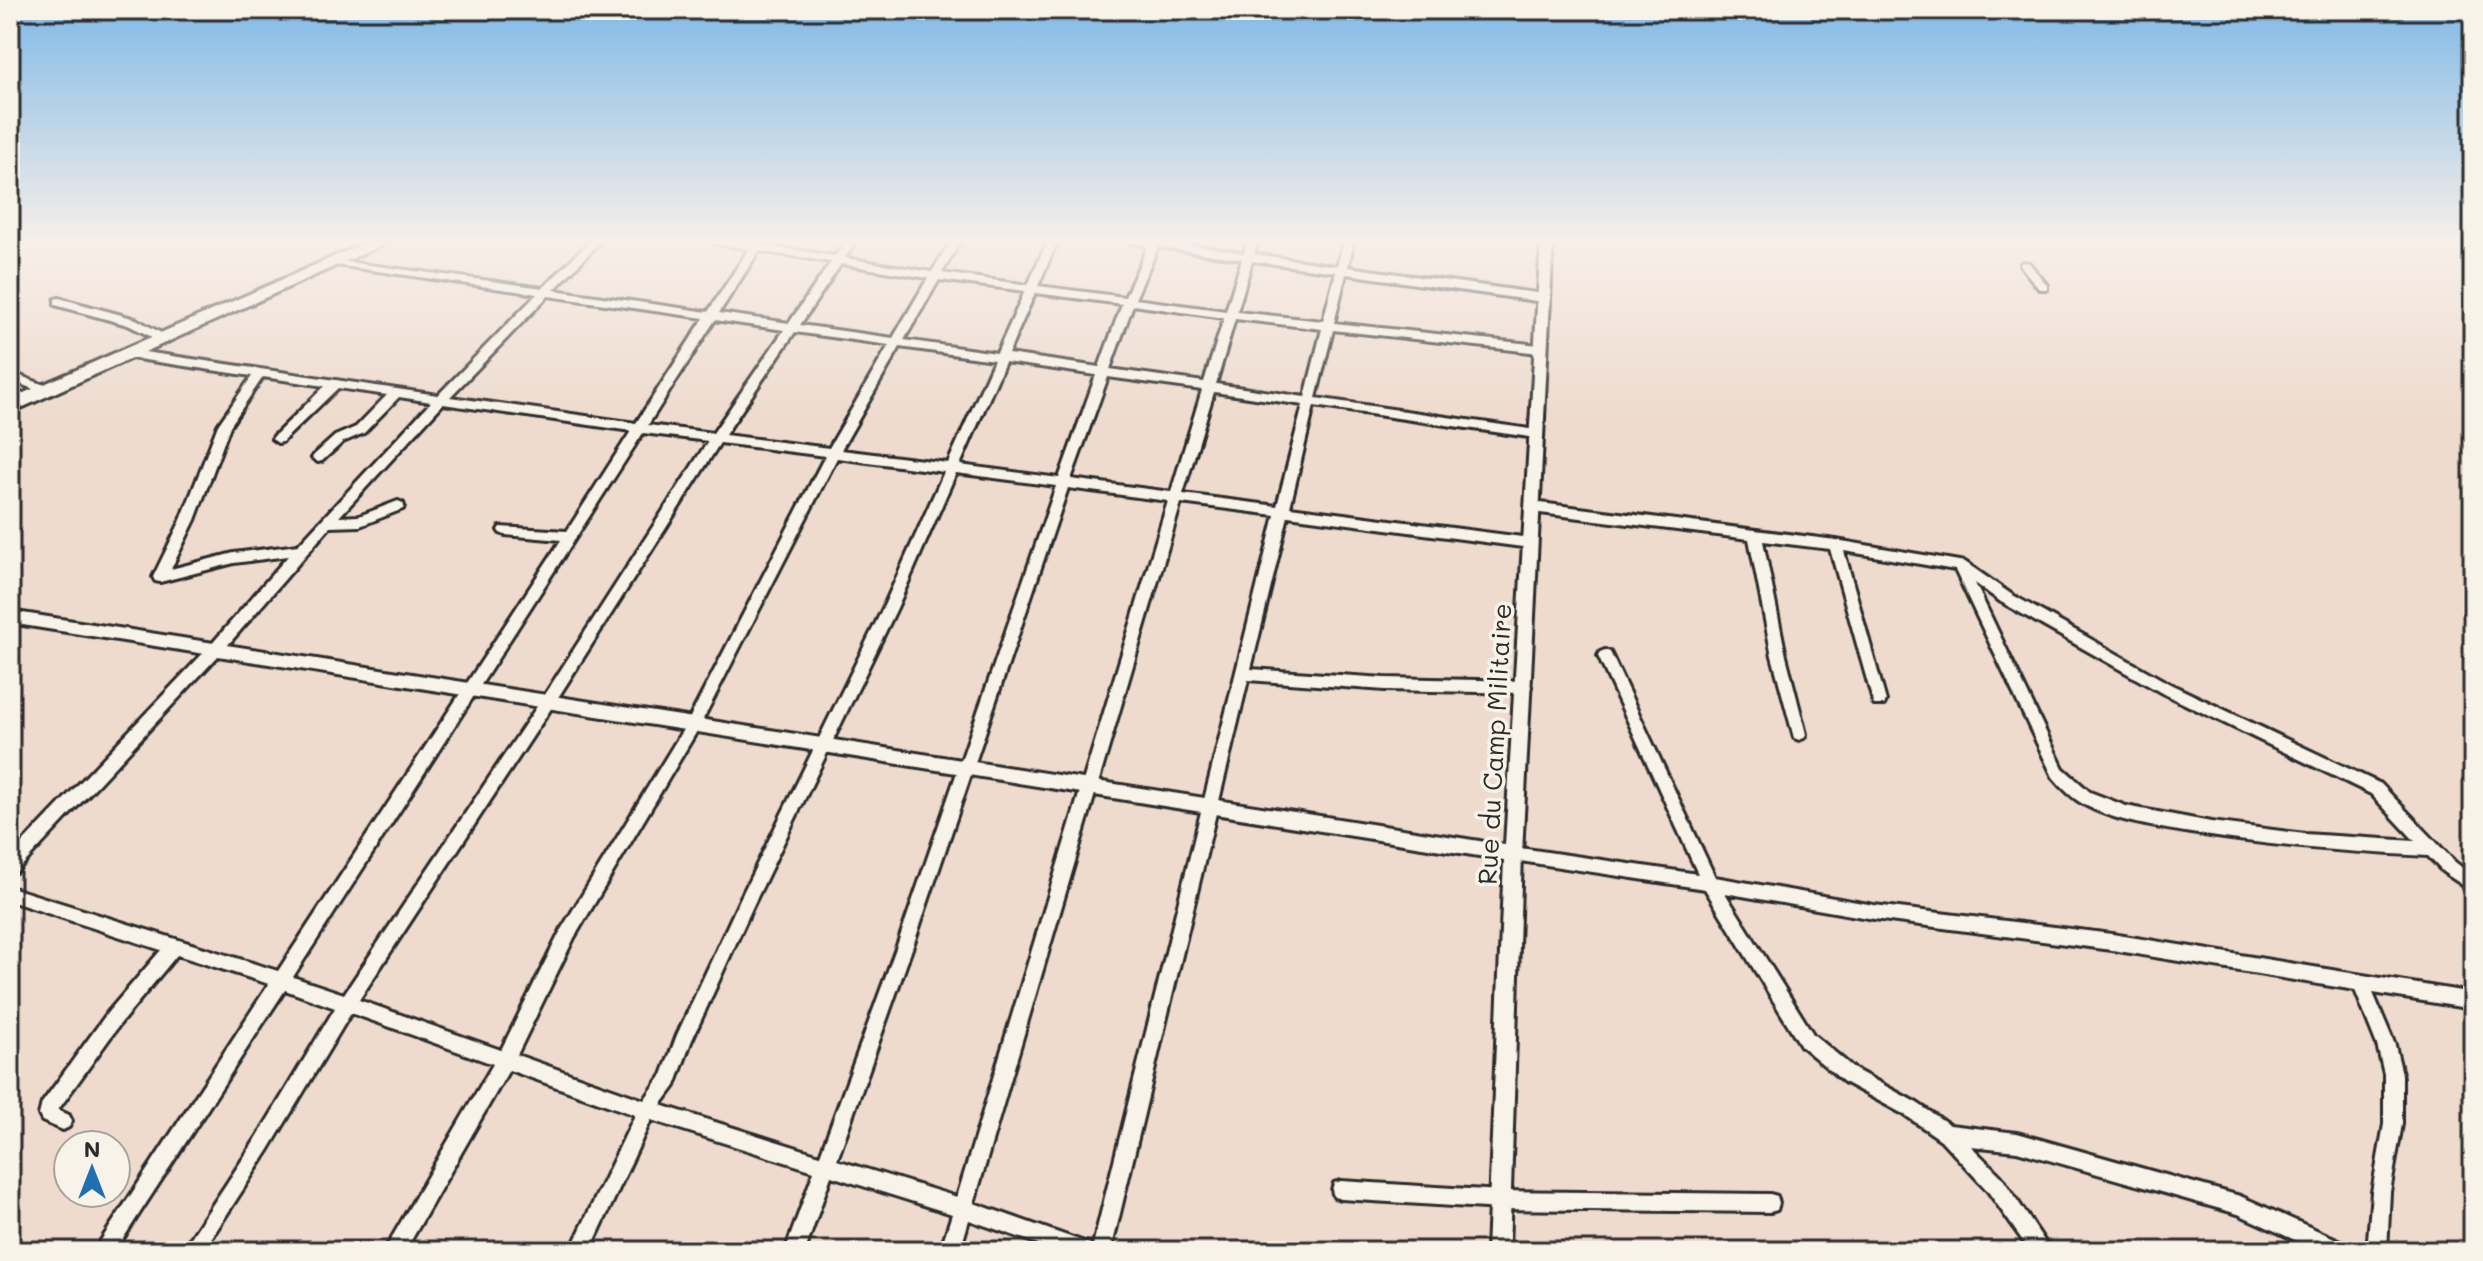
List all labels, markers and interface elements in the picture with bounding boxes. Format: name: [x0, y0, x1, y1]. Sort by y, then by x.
street label: Rue du Camp Militaire: [1470, 602, 1518, 886]
north arrow: [52, 1129, 132, 1209]
text: N: [84, 1134, 100, 1163]

